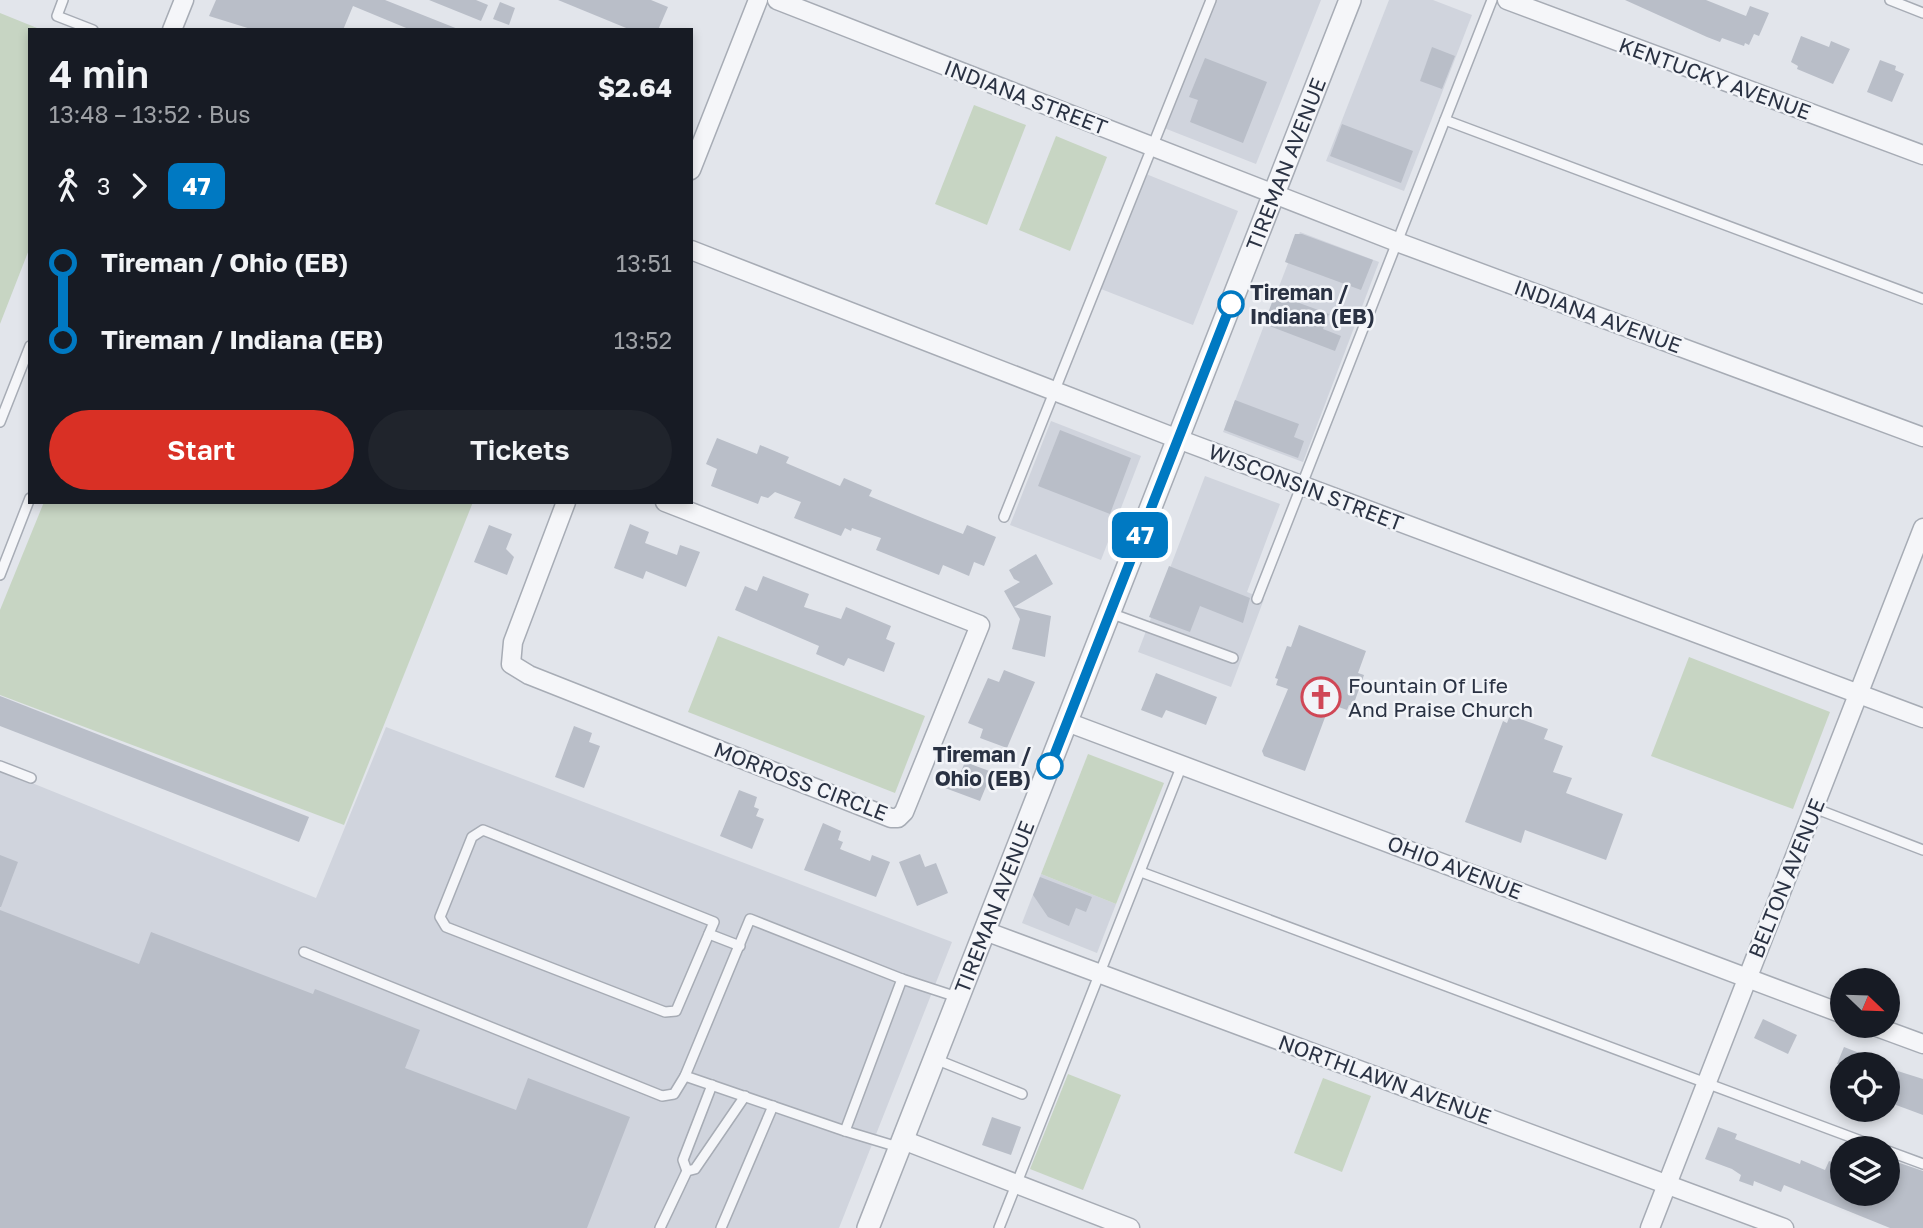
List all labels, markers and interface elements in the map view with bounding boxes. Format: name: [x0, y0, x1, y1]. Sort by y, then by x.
street label: KENTUCKY AVENUE: [1615, 31, 1815, 125]
text: 4 min: [49, 51, 149, 96]
street label: INDIANA STREET: [941, 54, 1111, 140]
text: $2.64: [598, 72, 672, 103]
street label: TIREMAN AVENUE: [1240, 74, 1331, 254]
text: 13:48 – 13:52 · Bus: [49, 100, 250, 128]
icon: walk: [49, 167, 87, 205]
icon: forward: [120, 167, 158, 205]
text: 47: [182, 171, 211, 200]
text: 3: [97, 172, 110, 200]
text: Tireman / Ohio (EB): [101, 247, 348, 278]
text: 13:51: [616, 249, 672, 277]
street label: INDIANA AVENUE: [1511, 274, 1685, 358]
place label: Tireman / Indiana (EB): [1250, 279, 1375, 329]
marker: Tireman / Indiana (EB): [1218, 291, 1244, 317]
text: Tireman / Indiana (EB): [101, 324, 384, 355]
text: 13:52: [614, 326, 672, 354]
button: Start: [49, 410, 354, 490]
button: Tickets: [368, 410, 672, 490]
street label: WISCONSIN STREET: [1205, 438, 1407, 536]
line badge: 47: [1108, 512, 1172, 558]
text: 47: [1126, 520, 1154, 549]
place label: Fountain Of Life And Praise Church: [1348, 672, 1533, 722]
church icon: Fountain Of Life And Praise Church: [1300, 676, 1342, 718]
street label: MORROSS CIRCLE: [710, 736, 892, 826]
place label: Tireman / Ohio (EB): [933, 741, 1031, 791]
marker: Tireman / Ohio (EB): [1037, 753, 1063, 779]
street label: BELTON AVENUE: [1742, 794, 1830, 962]
street label: TIREMAN AVENUE: [948, 817, 1040, 997]
street label: OHIO AVENUE: [1384, 829, 1526, 905]
north arrow: [1830, 968, 1900, 1038]
map controls: [1830, 968, 1900, 1206]
street label: NORTHLAWN AVENUE: [1275, 1028, 1495, 1130]
button: locate: [1830, 1052, 1900, 1122]
button: layers: [1830, 1136, 1900, 1206]

